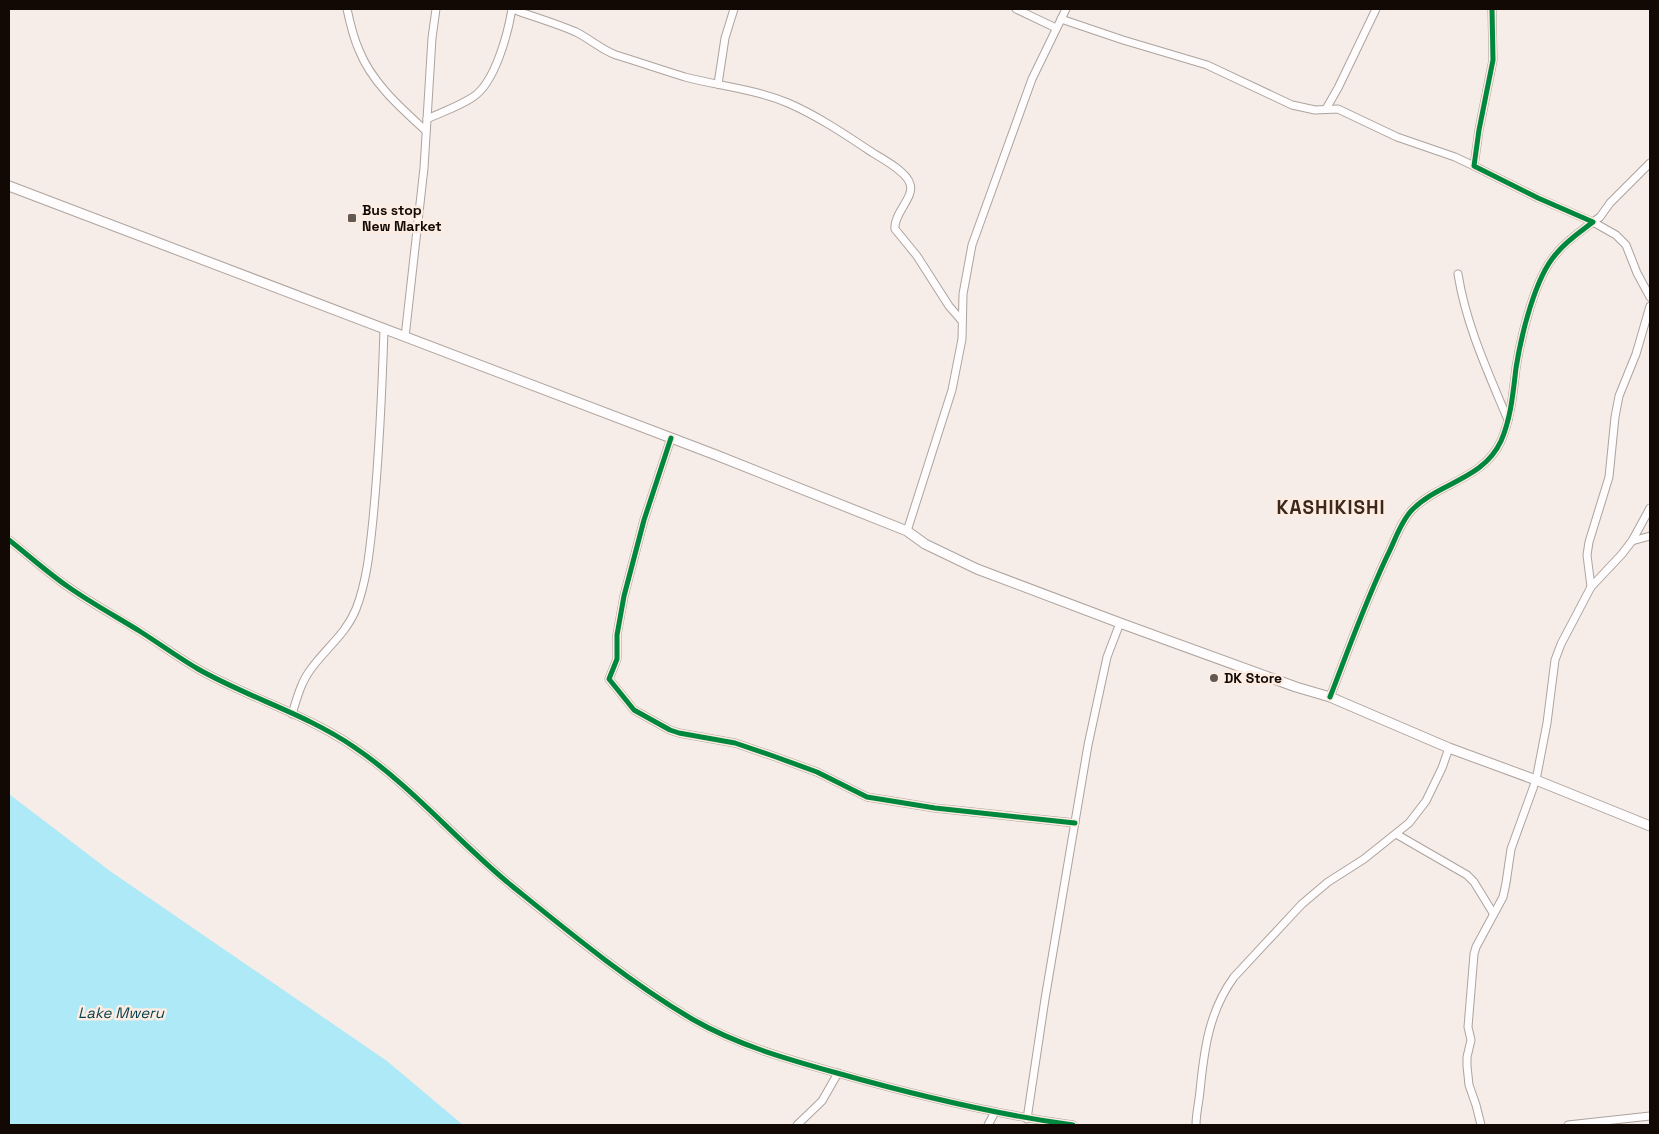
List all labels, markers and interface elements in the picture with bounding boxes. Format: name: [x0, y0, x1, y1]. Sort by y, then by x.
place label: Bus stop New Market: [362, 201, 442, 235]
marker: Bus stop New Market: [346, 212, 358, 224]
district label: KASHIKISHI: [1277, 495, 1385, 520]
place label: DK Store: [1224, 669, 1282, 687]
marker: DK Store: [1208, 672, 1220, 684]
water label: Lake Mweru: [78, 1003, 165, 1022]

